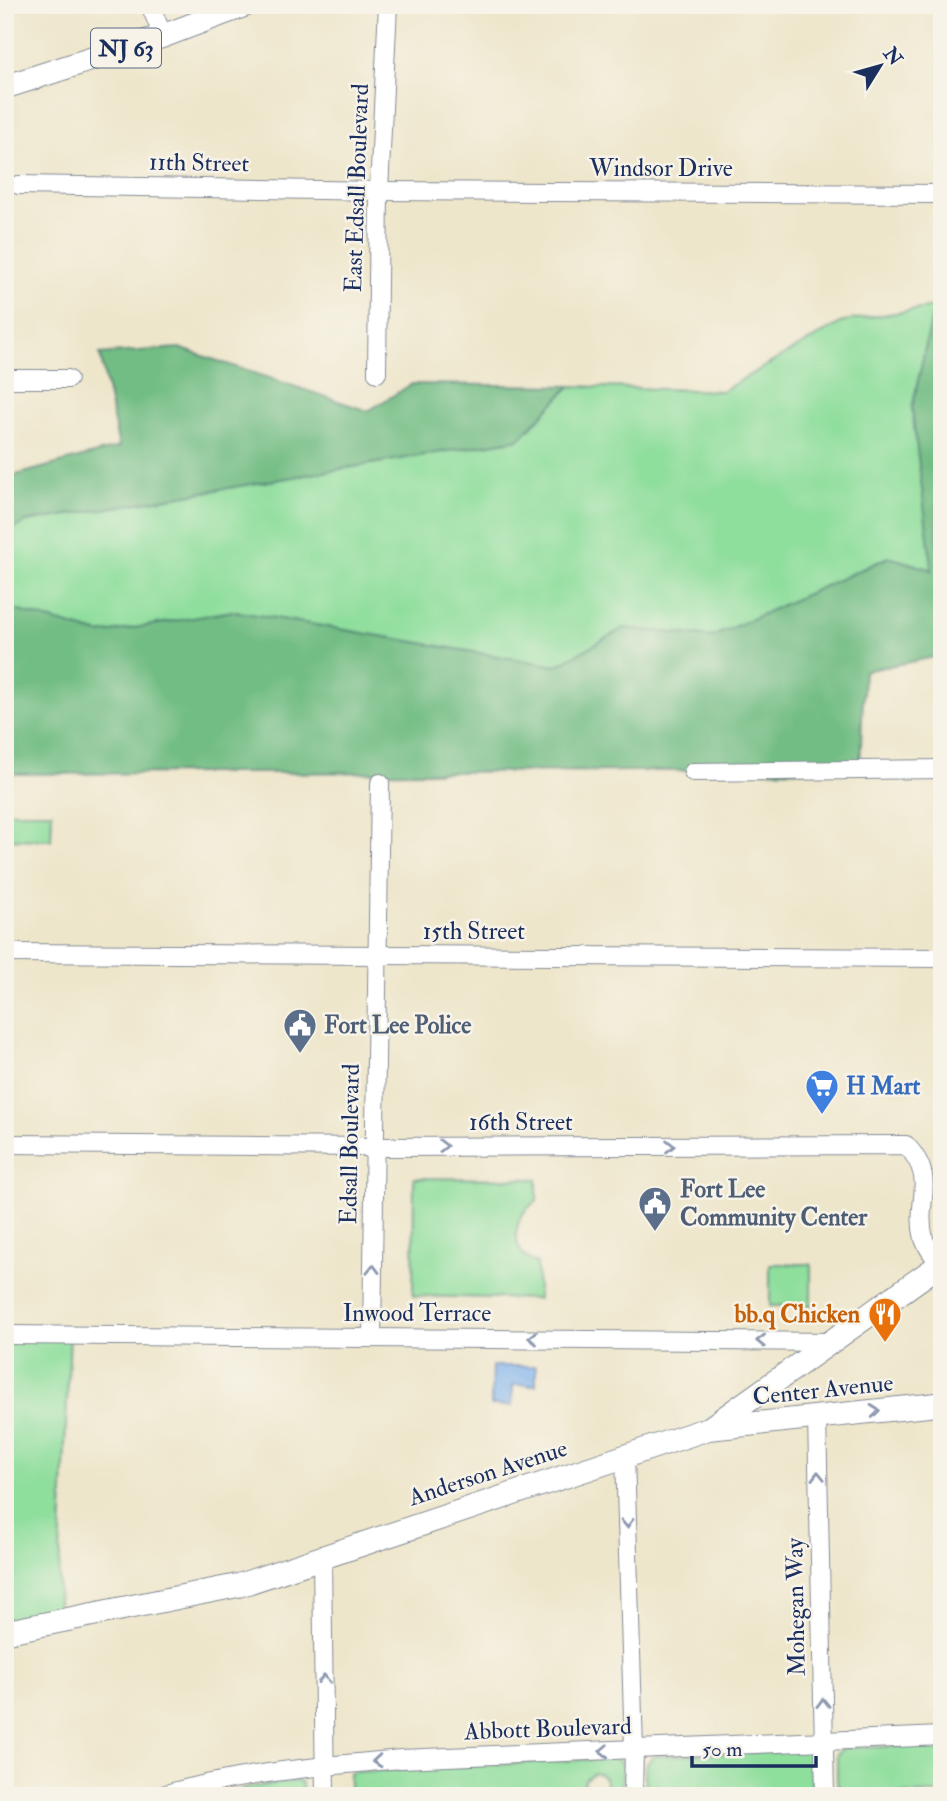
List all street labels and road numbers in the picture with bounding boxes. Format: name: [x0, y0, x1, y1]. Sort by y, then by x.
road number: NJ 63: [91, 28, 161, 68]
street label: East Edsall Boulevard: [338, 83, 376, 293]
street label: 11th Street: [149, 147, 250, 179]
street label: Windsor Drive: [588, 153, 733, 184]
street label: 15th Street: [423, 916, 525, 947]
street label: Edsall Boulevard: [333, 1063, 367, 1225]
street label: 16th Street: [469, 1107, 573, 1138]
street label: Inwood Terrace: [343, 1298, 491, 1329]
street label: Center Avenue: [751, 1367, 895, 1413]
street label: Anderson Avenue: [404, 1433, 571, 1514]
street label: Mohegan Way: [779, 1537, 813, 1676]
street label: Abbott Boulevard: [463, 1711, 632, 1747]

